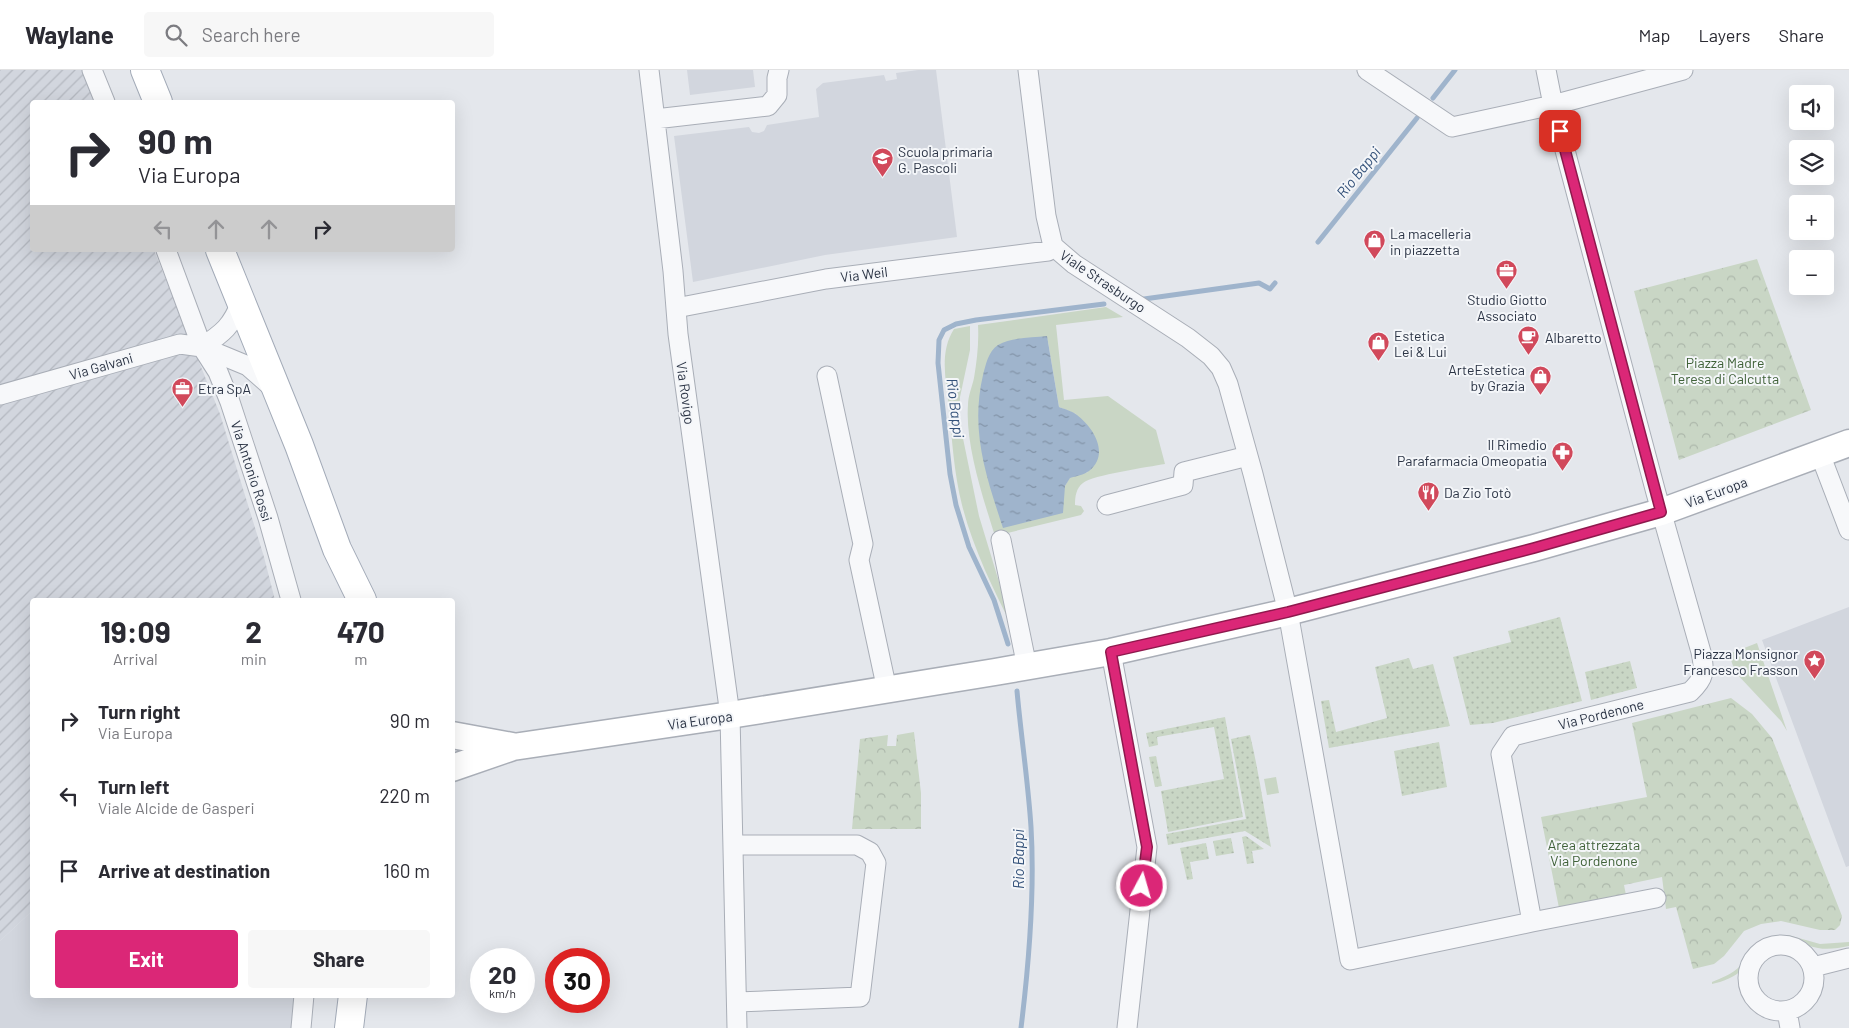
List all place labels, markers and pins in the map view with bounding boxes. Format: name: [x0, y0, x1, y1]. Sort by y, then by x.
pin: [1539, 110, 1581, 152]
place label: Scuola primaria G. Pascoli: [898, 143, 993, 176]
school or university icon: Scuola primaria G. Pascoli: [870, 147, 894, 178]
place label: La macelleria in piazzetta: [1390, 225, 1471, 258]
shop icon: La macelleria in piazzetta: [1362, 229, 1386, 260]
office icon: Studio Giotto Associato: [1495, 259, 1519, 290]
place label: Studio Giotto Associato: [1467, 291, 1547, 324]
cafe icon: Albaretto: [1517, 325, 1541, 356]
place label: Estetica Lei & Lui: [1394, 327, 1447, 360]
place label: Albaretto: [1545, 329, 1602, 346]
shop icon: Estetica Lei & Lui: [1366, 331, 1390, 362]
place label: ArteEstetica by Grazia: [1448, 361, 1525, 394]
shop icon: ArteEstetica by Grazia: [1529, 365, 1553, 396]
office icon: Etra SpA: [170, 376, 194, 407]
place label: Etra SpA: [198, 380, 251, 397]
place label: Il Rimedio Parafarmacia Omeopatia: [1397, 436, 1547, 469]
pharmacy icon: Il Rimedio Parafarmacia Omeopatia: [1551, 440, 1575, 471]
restaurant icon: Da Zio Totò: [1416, 480, 1440, 511]
place label: Da Zio Totò: [1444, 484, 1511, 501]
place label: Piazza Monsignor Francesco Frasson: [1683, 645, 1798, 678]
place icon: Piazza Monsignor Francesco Frasson: [1802, 649, 1826, 680]

